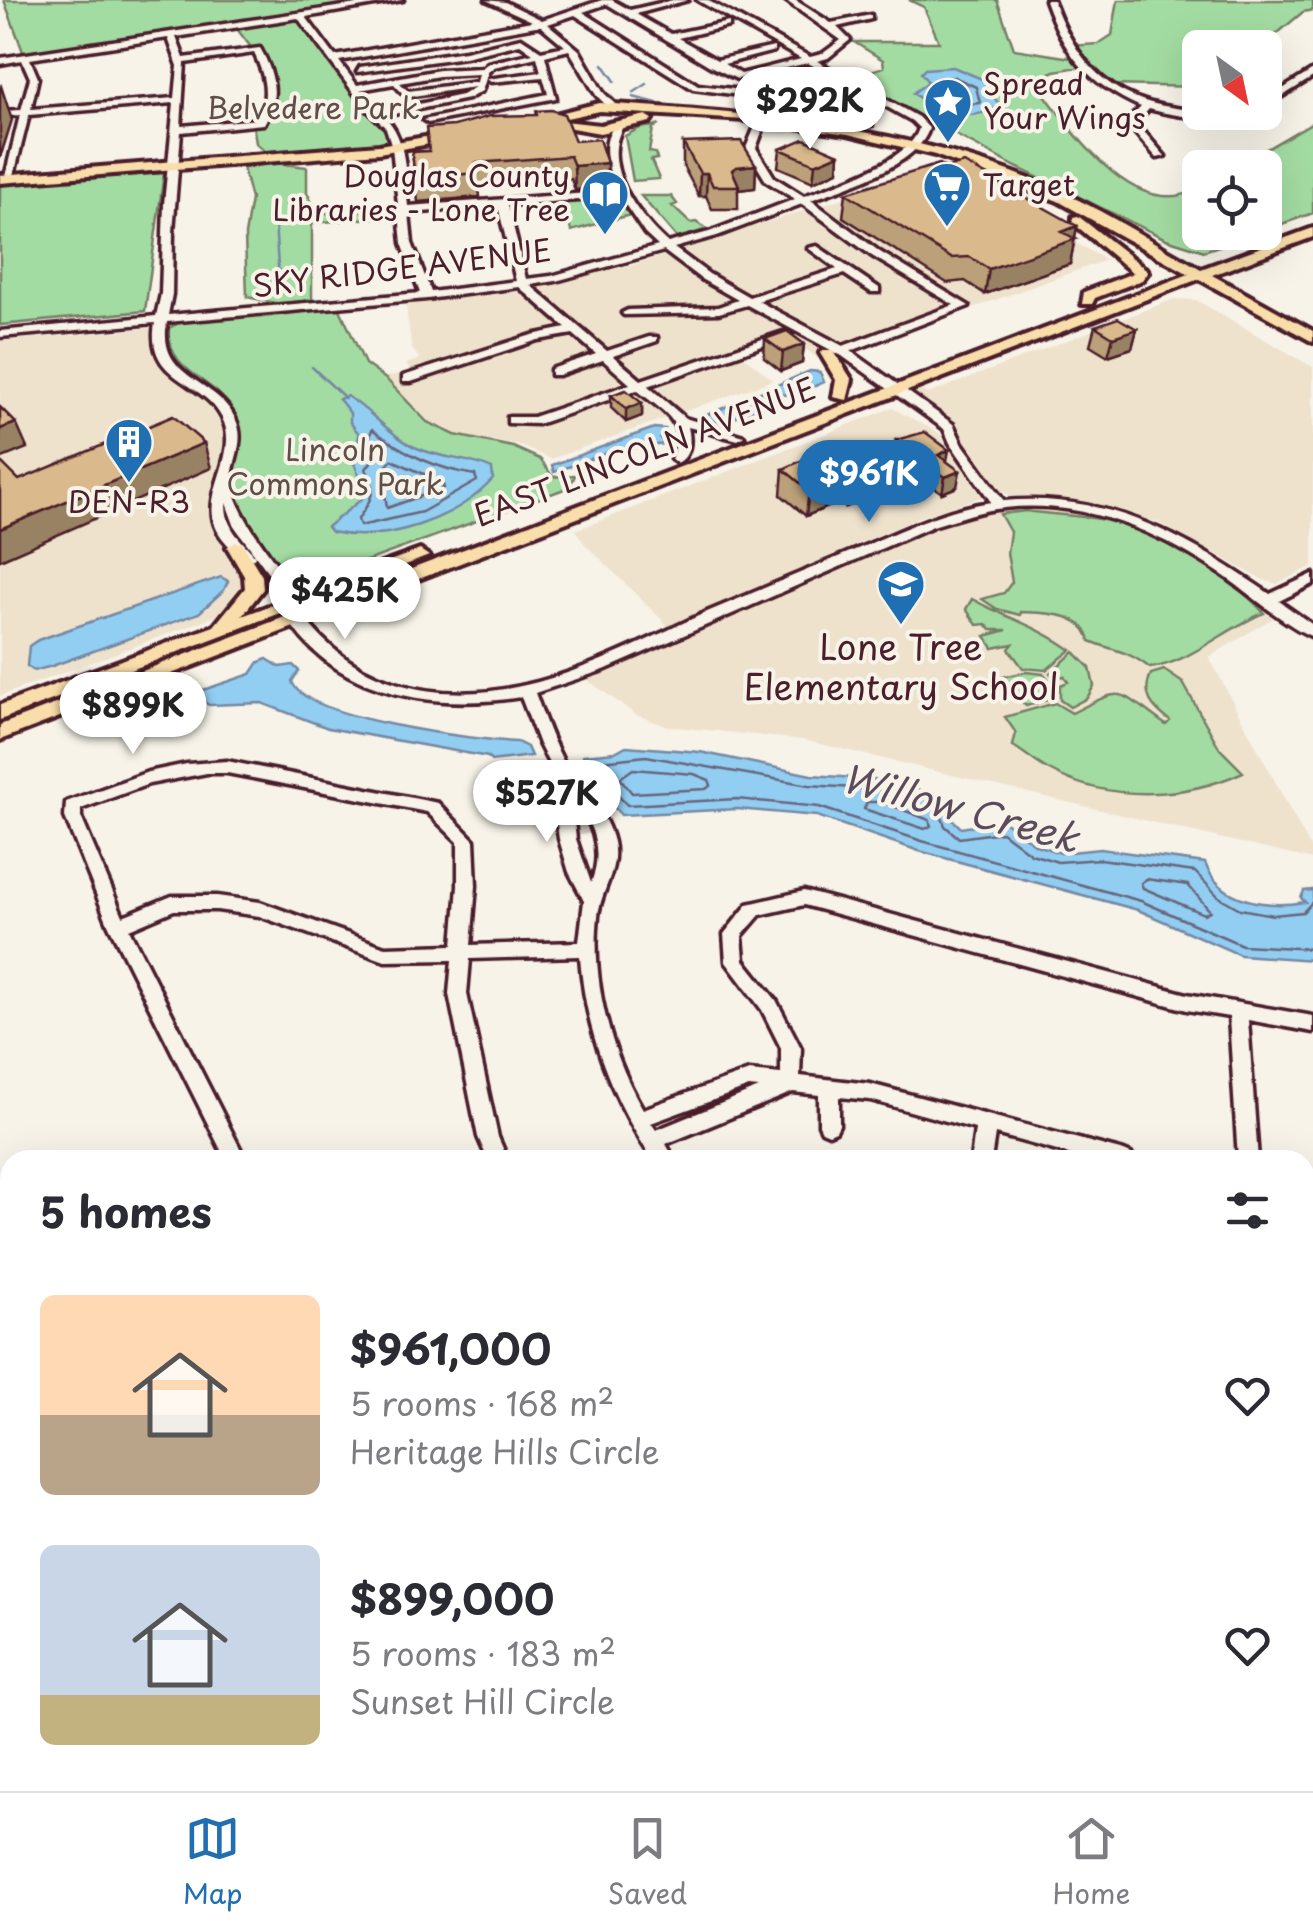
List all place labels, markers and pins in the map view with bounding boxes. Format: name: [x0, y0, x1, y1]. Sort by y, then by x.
place label: Spread Your Wings: [983, 60, 1146, 139]
pin: $292K: [740, 67, 880, 152]
place icon: Spread Your Wings: [922, 76, 974, 144]
place label: Douglas County Libraries - Lone Tree: [272, 152, 570, 231]
supermarket icon: Target: [921, 160, 973, 228]
place label: Target: [982, 161, 1075, 206]
library icon: Douglas County Libraries - Lone Tree: [579, 168, 631, 236]
building icon: DEN-R3: [103, 416, 155, 484]
pin: $961K: [799, 440, 939, 525]
place label: DEN-R3: [68, 478, 190, 523]
pin: $425K: [275, 557, 415, 642]
school or university icon: Lone Tree Elementary School: [875, 558, 927, 626]
place label: Lone Tree Elementary School: [743, 619, 1059, 712]
pin: $899K: [63, 672, 203, 757]
pin: $527K: [477, 760, 617, 845]

